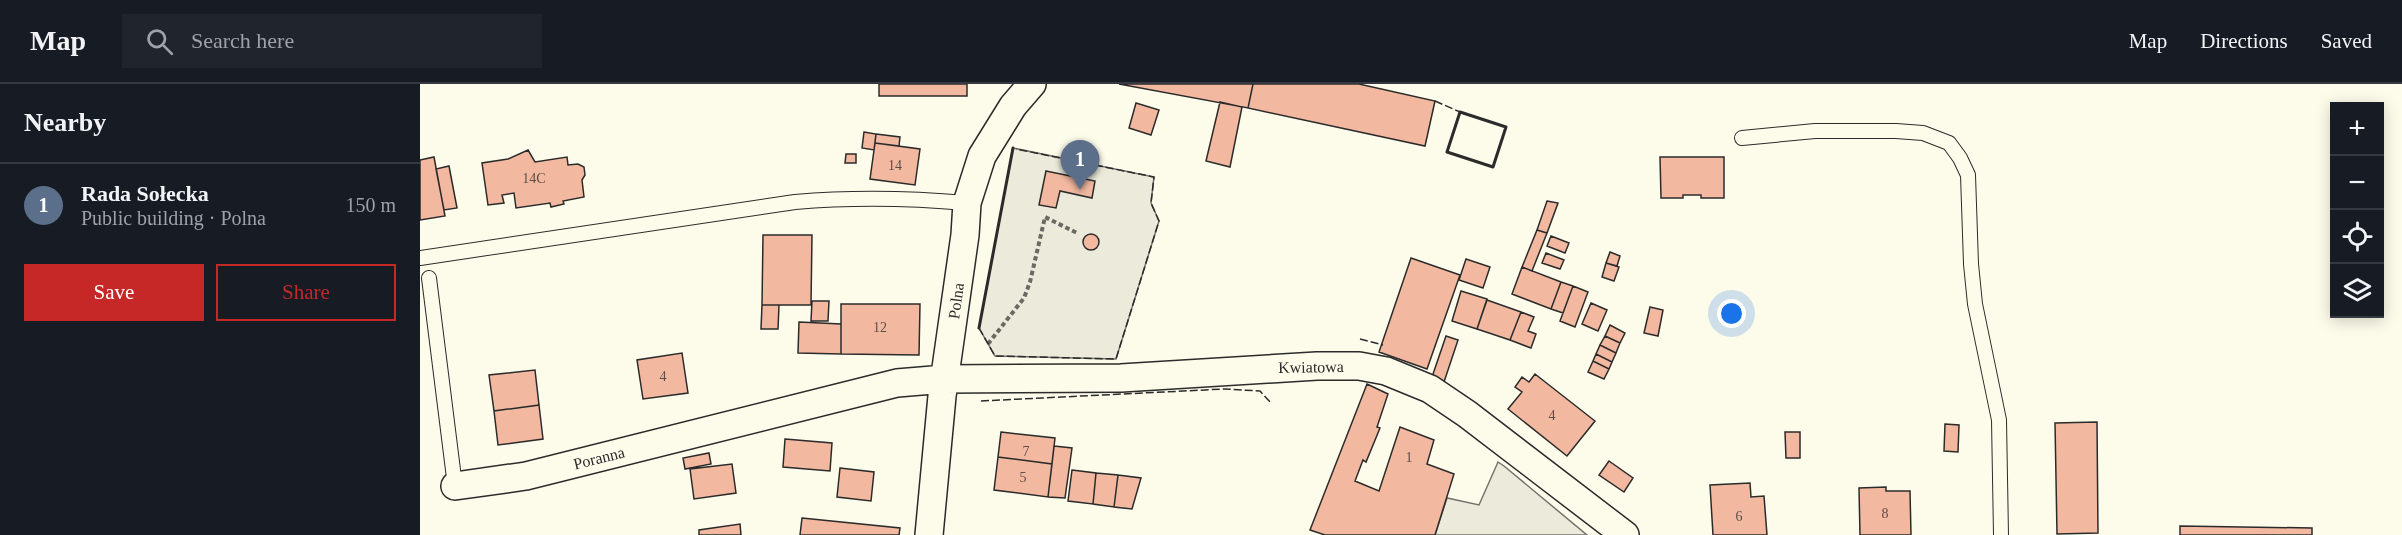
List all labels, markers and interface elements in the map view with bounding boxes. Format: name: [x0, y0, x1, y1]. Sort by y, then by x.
search box: [122, 14, 542, 68]
text: Map: [30, 25, 86, 56]
icon: search: [143, 25, 176, 58]
text: Search here: [191, 28, 294, 53]
text: Map: [2129, 29, 2167, 53]
text: Directions: [2200, 29, 2288, 53]
text: Saved: [2321, 29, 2372, 53]
map controls: [2330, 102, 2384, 318]
button: +: [2330, 102, 2384, 156]
text: Nearby: [24, 108, 106, 137]
pin: 1: [1060, 141, 1100, 190]
button: −: [2330, 156, 2384, 210]
house number: 14: [888, 158, 902, 173]
house number: 14C: [522, 171, 546, 186]
text: Rada Sołecka: [81, 181, 209, 206]
text: 1: [39, 194, 49, 216]
text: 150 m: [345, 194, 396, 216]
text: Public building · Polna: [81, 207, 266, 229]
button: locate: [2330, 210, 2384, 264]
button: Save: [24, 264, 204, 321]
button: Share: [216, 264, 396, 321]
button: layers: [2330, 264, 2384, 318]
street label: Polna: [945, 282, 967, 320]
your location: [1717, 299, 1746, 328]
house number: 12: [873, 320, 887, 335]
street label: Kwiatowa: [1278, 358, 1344, 376]
house number: 4: [660, 369, 667, 384]
house number: 4: [1549, 408, 1556, 423]
street label: Poranna: [572, 443, 626, 473]
house number: 7: [1023, 444, 1030, 459]
house number: 1: [1406, 450, 1413, 465]
house number: 5: [1020, 470, 1027, 485]
house number: 8: [1882, 506, 1889, 521]
house number: 6: [1736, 509, 1743, 524]

